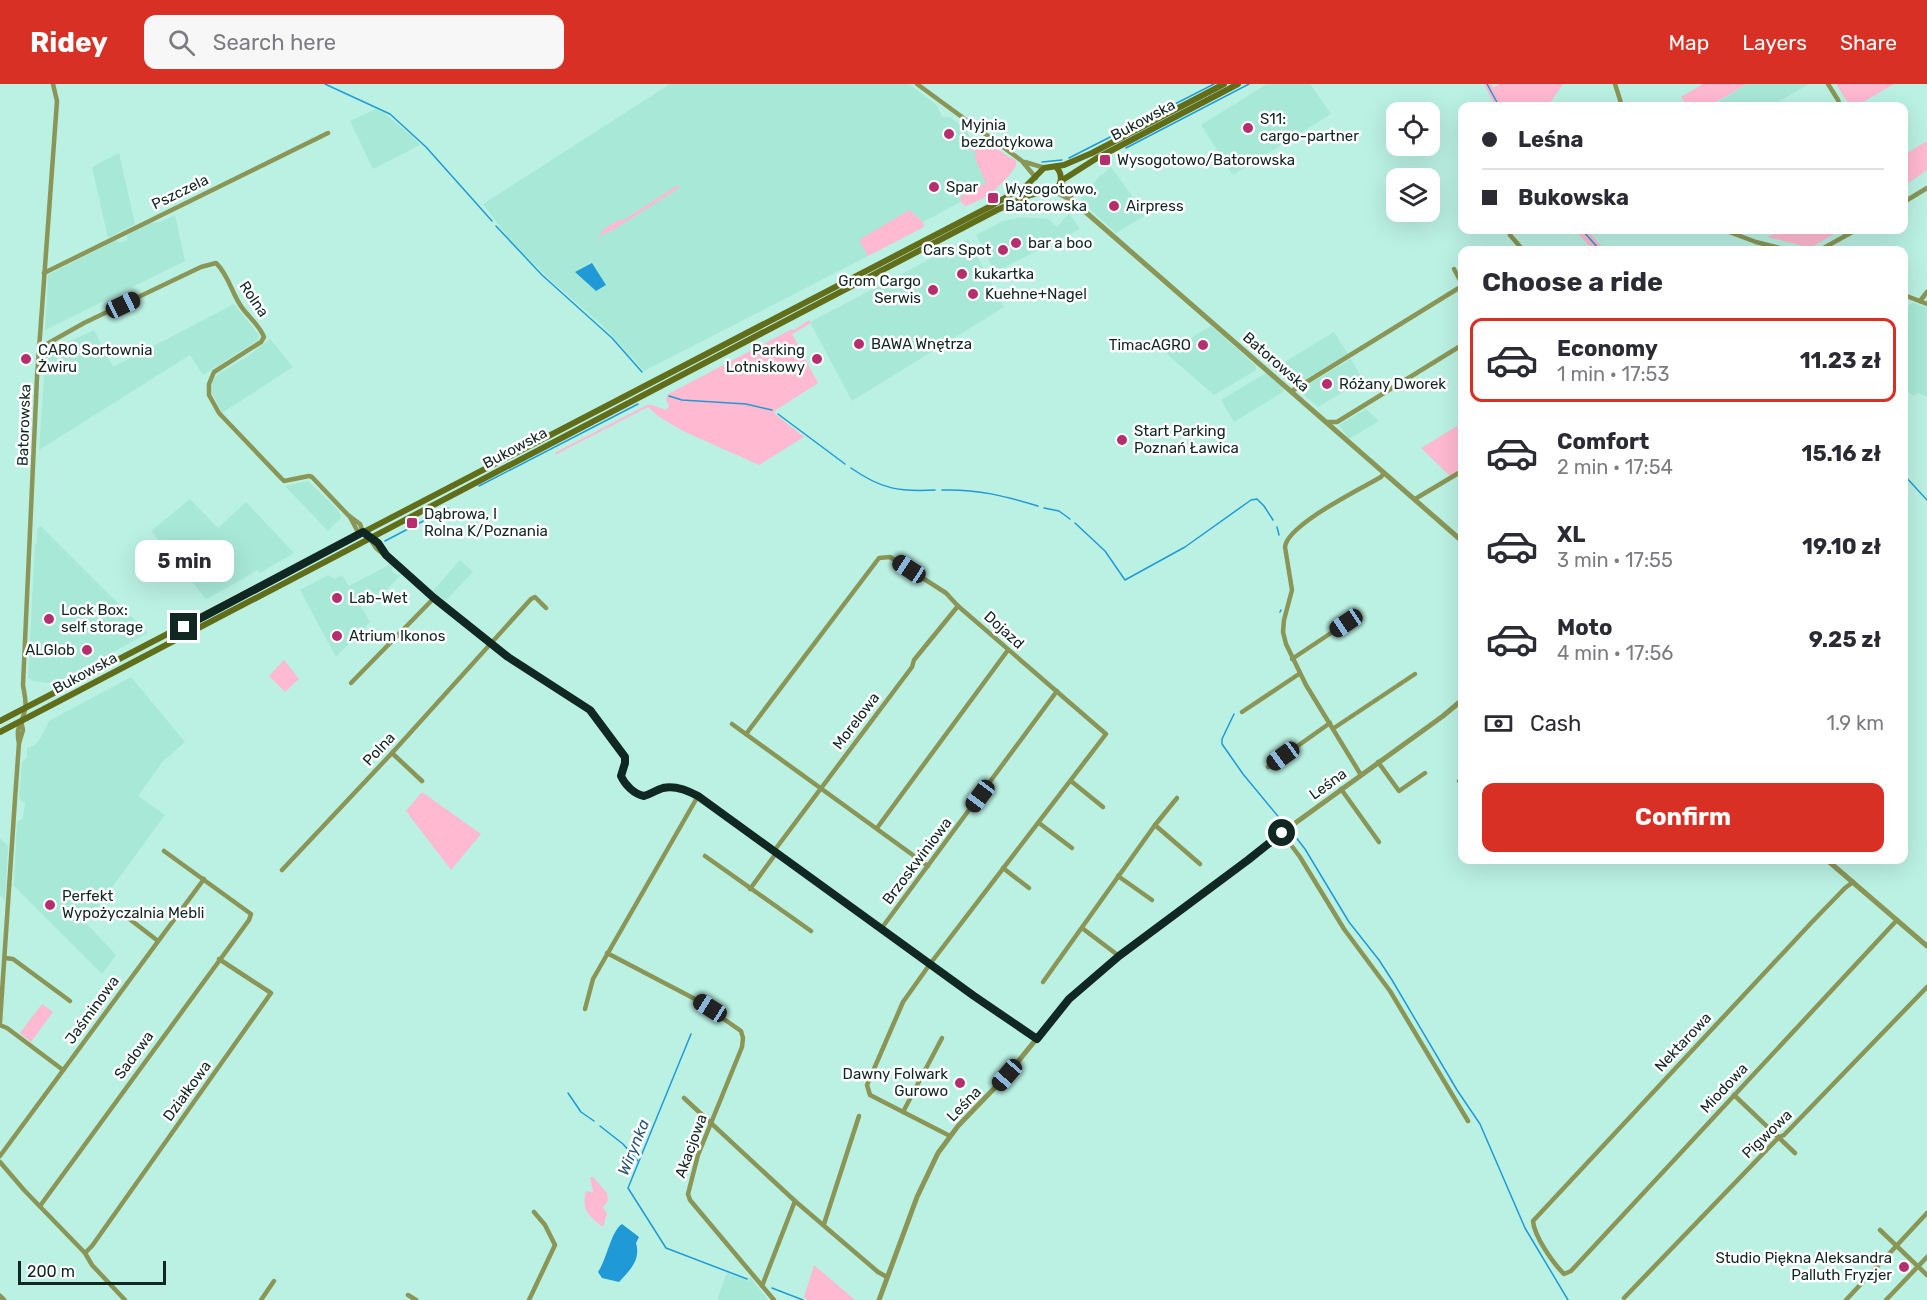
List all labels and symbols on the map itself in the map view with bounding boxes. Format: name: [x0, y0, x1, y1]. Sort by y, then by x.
street label: Bukowska: [1108, 96, 1178, 144]
place label: S11: cargo-partner: [1260, 110, 1359, 145]
place label: Myjnia bezdotykowa: [961, 116, 1053, 151]
marker: S11: cargo-partner: [1241, 121, 1255, 135]
marker: Myjnia bezdotykowa: [942, 127, 956, 141]
place label: Wysogotowo/Batorowska: [1117, 151, 1295, 169]
marker: Wysogotowo/Batorowska: [1098, 153, 1112, 167]
street label: Pszczela: [149, 171, 211, 213]
place label: Spar: [946, 178, 979, 196]
marker: Spar: [927, 180, 941, 194]
place label: Wysogotowo, Batorowska: [1005, 180, 1097, 215]
marker: Wysogotowo, Batorowska: [986, 191, 1000, 205]
place label: Airpress: [1126, 197, 1184, 215]
marker: Airpress: [1107, 199, 1121, 213]
place label: bar a boo: [1028, 234, 1092, 252]
marker: bar a boo: [1009, 236, 1023, 250]
place label: Cars Spot: [923, 241, 991, 259]
marker: Cars Spot: [996, 243, 1010, 257]
place label: kukartka: [974, 265, 1034, 283]
marker: kukartka: [955, 267, 969, 281]
place label: Grom Cargo Serwis: [838, 272, 921, 307]
street label: Rolna: [236, 278, 272, 320]
marker: Grom Cargo Serwis: [926, 283, 940, 297]
place label: Kuehne+Nagel: [985, 285, 1087, 303]
marker: Kuehne+Nagel: [966, 287, 980, 301]
car: [103, 289, 143, 321]
street label: Batorowska: [1239, 328, 1313, 396]
place label: BAWA Wnętrza: [871, 335, 972, 353]
place label: TimacAGRO: [1109, 336, 1191, 354]
marker: BAWA Wnętrza: [852, 337, 866, 351]
marker: TimacAGRO: [1196, 338, 1210, 352]
place label: CARO Sortownia Żwiru: [38, 341, 153, 376]
place label: Parking Lotniskowy: [726, 341, 805, 376]
marker: CARO Sortownia Żwiru: [19, 352, 33, 366]
marker: Parking Lotniskowy: [810, 352, 824, 366]
place label: Różany Dworek: [1339, 375, 1446, 393]
marker: Różany Dworek: [1320, 377, 1334, 391]
street label: Batorowska: [14, 384, 34, 466]
place label: Start Parking Poznań Ławica: [1134, 422, 1239, 457]
street label: Bukowska: [480, 424, 550, 472]
marker: Start Parking Poznań Ławica: [1115, 433, 1129, 447]
place label: Dąbrowa, I Rolna K/Poznania: [424, 505, 548, 540]
marker: Dąbrowa, I Rolna K/Poznania: [405, 516, 419, 530]
callout: 5 min: [134, 540, 234, 582]
car: [889, 552, 929, 586]
place label: Lab-Wet: [349, 589, 408, 607]
marker: Lab-Wet: [330, 591, 344, 605]
place label: Lock Box: self storage: [61, 601, 143, 636]
car: [1326, 605, 1366, 641]
street label: Dojazd: [980, 607, 1028, 653]
marker: Lock Box: self storage: [42, 612, 56, 626]
route end: [170, 613, 197, 640]
place label: Atrium Ikonos: [349, 627, 446, 645]
marker: Atrium Ikonos: [330, 629, 344, 643]
place label: ALGlob: [25, 641, 75, 659]
marker: ALGlob: [80, 643, 94, 657]
street label: Bukowska: [50, 649, 120, 697]
street label: Morelowa: [829, 689, 883, 753]
street label: Polna: [359, 729, 399, 769]
car: [1263, 738, 1303, 774]
street label: Leśna: [1306, 764, 1350, 804]
car: [962, 776, 998, 816]
street label: Brzoskwiniowa: [878, 814, 956, 908]
route start: [1268, 819, 1295, 846]
place label: Perfekt Wypożyczalnia Mebli: [62, 887, 204, 922]
marker: Perfekt Wypożyczalnia Mebli: [43, 898, 57, 912]
street label: Jaśminowa: [61, 972, 123, 1048]
car: [690, 991, 730, 1025]
street label: Nektarowa: [1651, 1009, 1715, 1075]
street label: Sadowa: [111, 1027, 157, 1083]
car: [988, 1056, 1026, 1094]
street label: Działkowa: [159, 1057, 215, 1125]
street label: Miodowa: [1696, 1059, 1752, 1117]
place label: Dawny Folwark Gurowo: [843, 1065, 948, 1100]
marker: Dawny Folwark Gurowo: [953, 1076, 967, 1090]
street label: Leśna: [943, 1083, 985, 1125]
street label: Pigwowa: [1738, 1106, 1796, 1162]
street label: Akacjowa: [671, 1112, 711, 1180]
water label: Wirynka: [614, 1116, 653, 1178]
place label: Studio Piękna Aleksandra Palluth Fryzjer: [1715, 1249, 1892, 1284]
scale bar: [18, 1258, 166, 1286]
marker: Studio Piękna Aleksandra Palluth Fryzjer: [1897, 1260, 1911, 1274]

